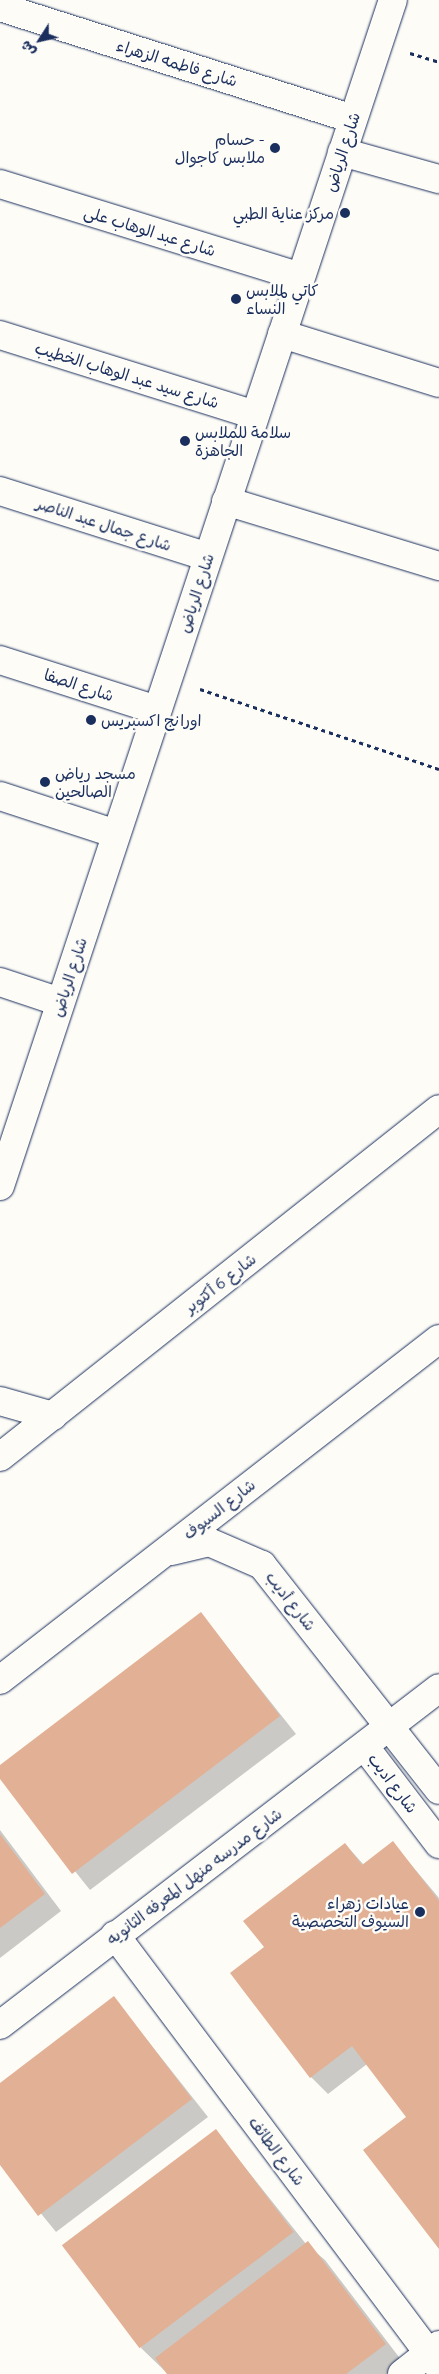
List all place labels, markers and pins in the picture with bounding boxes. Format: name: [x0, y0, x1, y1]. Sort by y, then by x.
place label: حسام - ملابس كاجوال: [175, 129, 265, 167]
marker: حسام - ملابس كاجوال: [269, 142, 281, 154]
place label: مركز عناية الطبي: [233, 203, 334, 223]
marker: مركز عناية الطبي: [338, 206, 352, 220]
place label: كاتي لملابس النساء: [246, 280, 319, 318]
marker: كاتي لملابس النساء: [230, 293, 242, 305]
place label: سلامة للملابس الجاهزة: [195, 422, 291, 460]
marker: سلامة للملابس الجاهزة: [179, 435, 191, 447]
place label: اورانج اكسبريس: [101, 710, 201, 730]
marker: اورانج اكسبريس: [85, 714, 97, 726]
place label: مسجد رياض الصالحين: [55, 763, 136, 801]
marker: مسجد رياض الصالحين: [39, 776, 51, 788]
place label: عيادات زهراء السيوف التخصصية: [292, 1893, 409, 1931]
marker: عيادات زهراء السيوف التخصصية: [413, 1905, 427, 1919]

